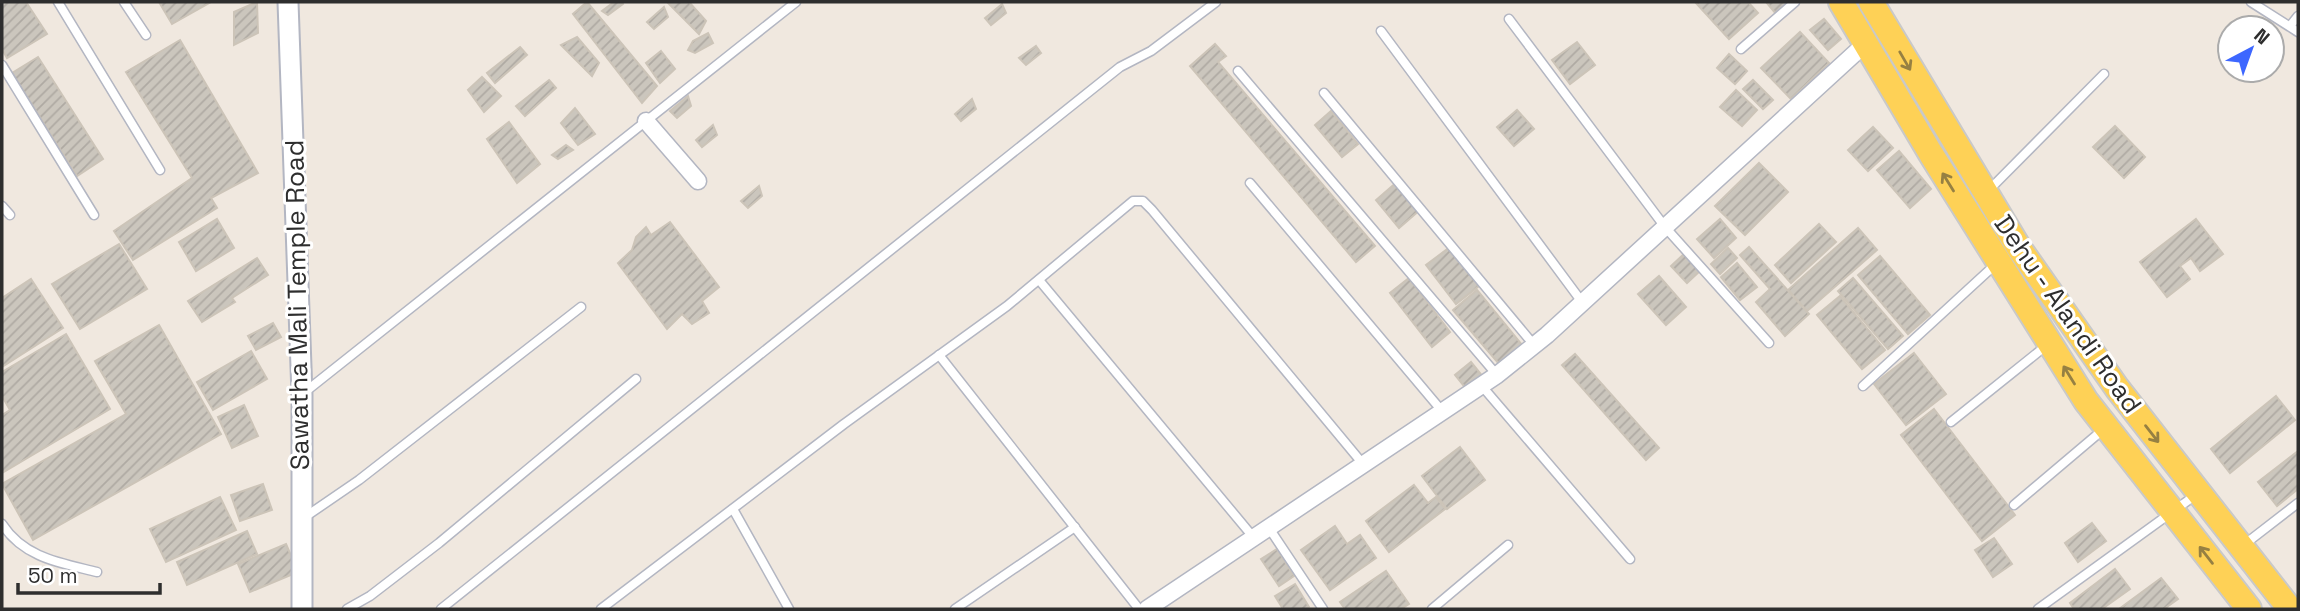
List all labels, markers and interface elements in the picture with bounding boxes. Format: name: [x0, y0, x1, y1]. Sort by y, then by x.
north arrow: [2216, 14, 2286, 84]
text: N: [2249, 23, 2275, 50]
one-way arrow: [1899, 50, 1913, 70]
street label: Sawatha Mali Temple Road: [277, 139, 317, 471]
one-way arrow: [1941, 172, 1955, 192]
street label: Dehu - Alandi Road: [1987, 208, 2149, 420]
one-way arrow: [2061, 365, 2075, 385]
one-way arrow: [2145, 424, 2160, 443]
one-way arrow: [2199, 547, 2214, 565]
scale bar: [18, 552, 159, 596]
text: 50 m: [28, 562, 78, 589]

